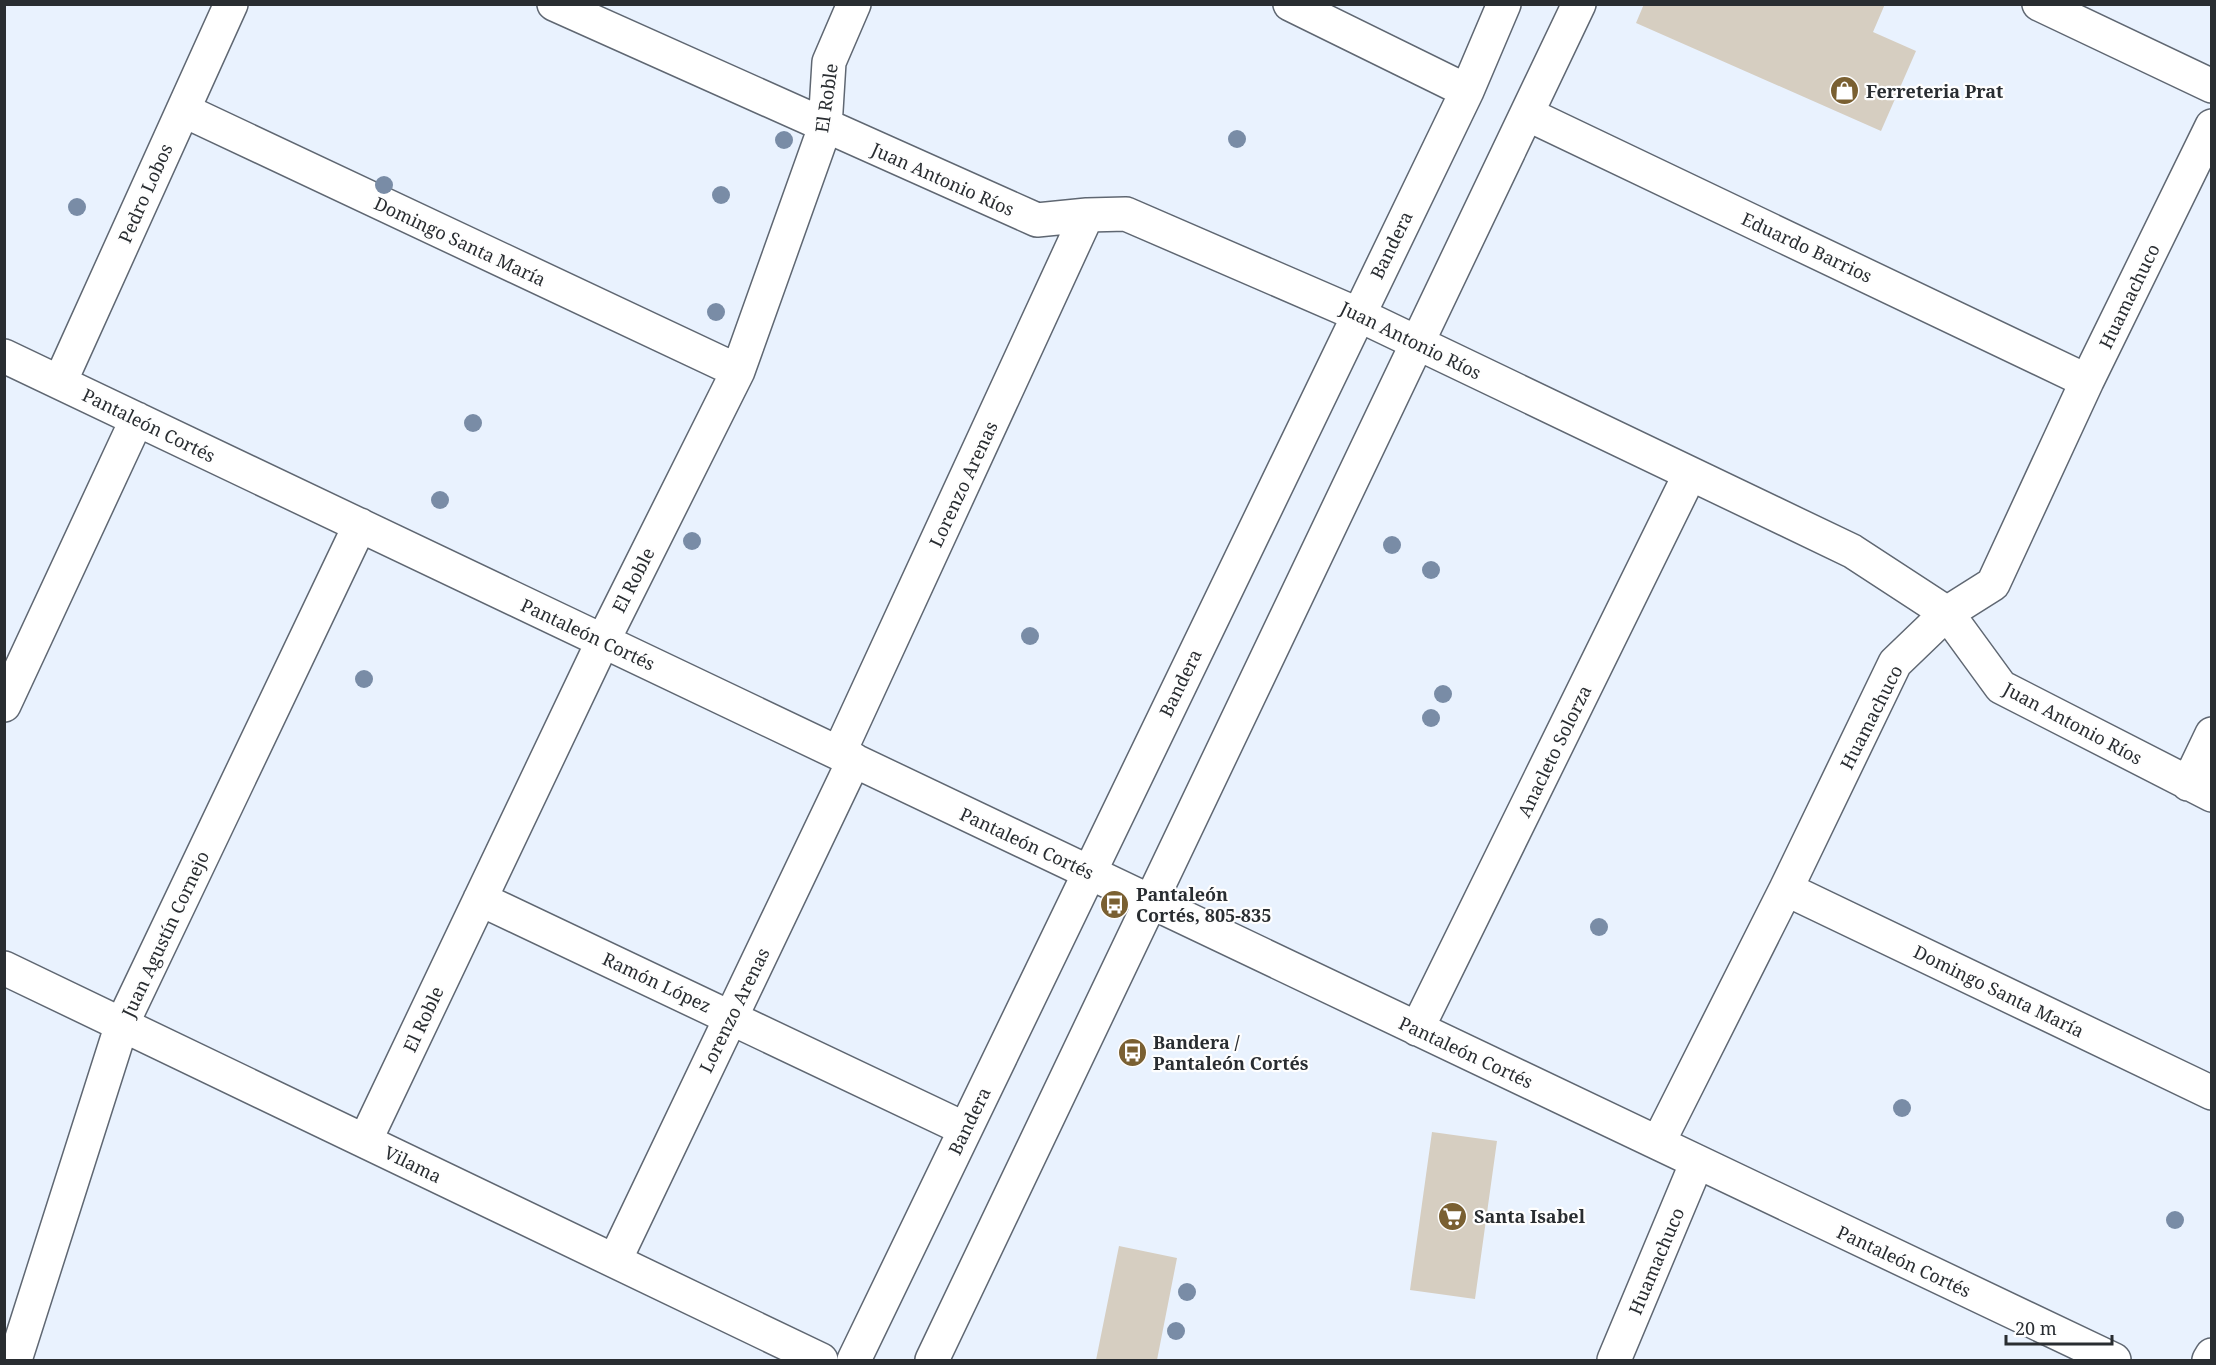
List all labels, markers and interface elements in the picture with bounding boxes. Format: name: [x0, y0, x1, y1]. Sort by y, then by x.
street label: El Roble: [809, 62, 843, 134]
shop icon: Ferreteria Prat: [1829, 75, 1861, 107]
place label: Ferreteria Prat: [1866, 79, 2003, 103]
street label: Juan Antonio Ríos: [867, 136, 1018, 221]
street label: Pedro Lobos: [112, 140, 178, 246]
street label: Domingo Santa María: [370, 191, 550, 291]
street label: Eduardo Barrios: [1738, 206, 1876, 288]
street label: Bandera: [1364, 207, 1418, 283]
street label: Huamachuco: [2093, 240, 2165, 352]
street label: Juan Antonio Ríos: [1336, 295, 1485, 384]
street label: Pantaleón Cortés: [79, 382, 219, 468]
street label: Lorenzo Arenas: [923, 417, 1003, 551]
street label: El Roble: [606, 543, 660, 617]
street label: Pantaleón Cortés: [517, 592, 659, 676]
street label: Bandera: [1153, 645, 1207, 721]
street label: Huamachuco: [1834, 661, 1908, 773]
street label: Juan Antonio Ríos: [1999, 676, 2147, 770]
street label: Anacleto Solorza: [1512, 681, 1596, 821]
street label: Pantaleón Cortés: [956, 801, 1098, 885]
street label: Juan Agustín Cornejo: [115, 847, 214, 1022]
place label: Pantaleón Cortés, 805-835: [1136, 882, 1271, 927]
bus stop icon: Pantaleón Cortés, 805-835: [1099, 888, 1131, 920]
street label: Domingo Santa María: [1910, 939, 2088, 1043]
street label: Lorenzo Arenas: [693, 944, 775, 1076]
street label: Ramón López: [599, 946, 715, 1018]
street label: El Roble: [397, 982, 449, 1056]
street label: Pantaleón Cortés: [1395, 1010, 1537, 1094]
place label: Bandera / Pantaleón Cortés: [1153, 1030, 1309, 1075]
bus stop icon: Bandera / Pantaleón Cortés: [1116, 1036, 1148, 1068]
street label: Bandera: [942, 1083, 996, 1159]
street label: Vilama: [380, 1140, 446, 1188]
supermarket icon: Santa Isabel: [1437, 1200, 1469, 1232]
place label: Santa Isabel: [1474, 1204, 1586, 1228]
street label: Huamachuco: [1623, 1204, 1689, 1318]
street label: Pantaleón Cortés: [1833, 1219, 1975, 1303]
scale bar: [2006, 1308, 2112, 1346]
text: 20 m: [2015, 1316, 2057, 1340]

